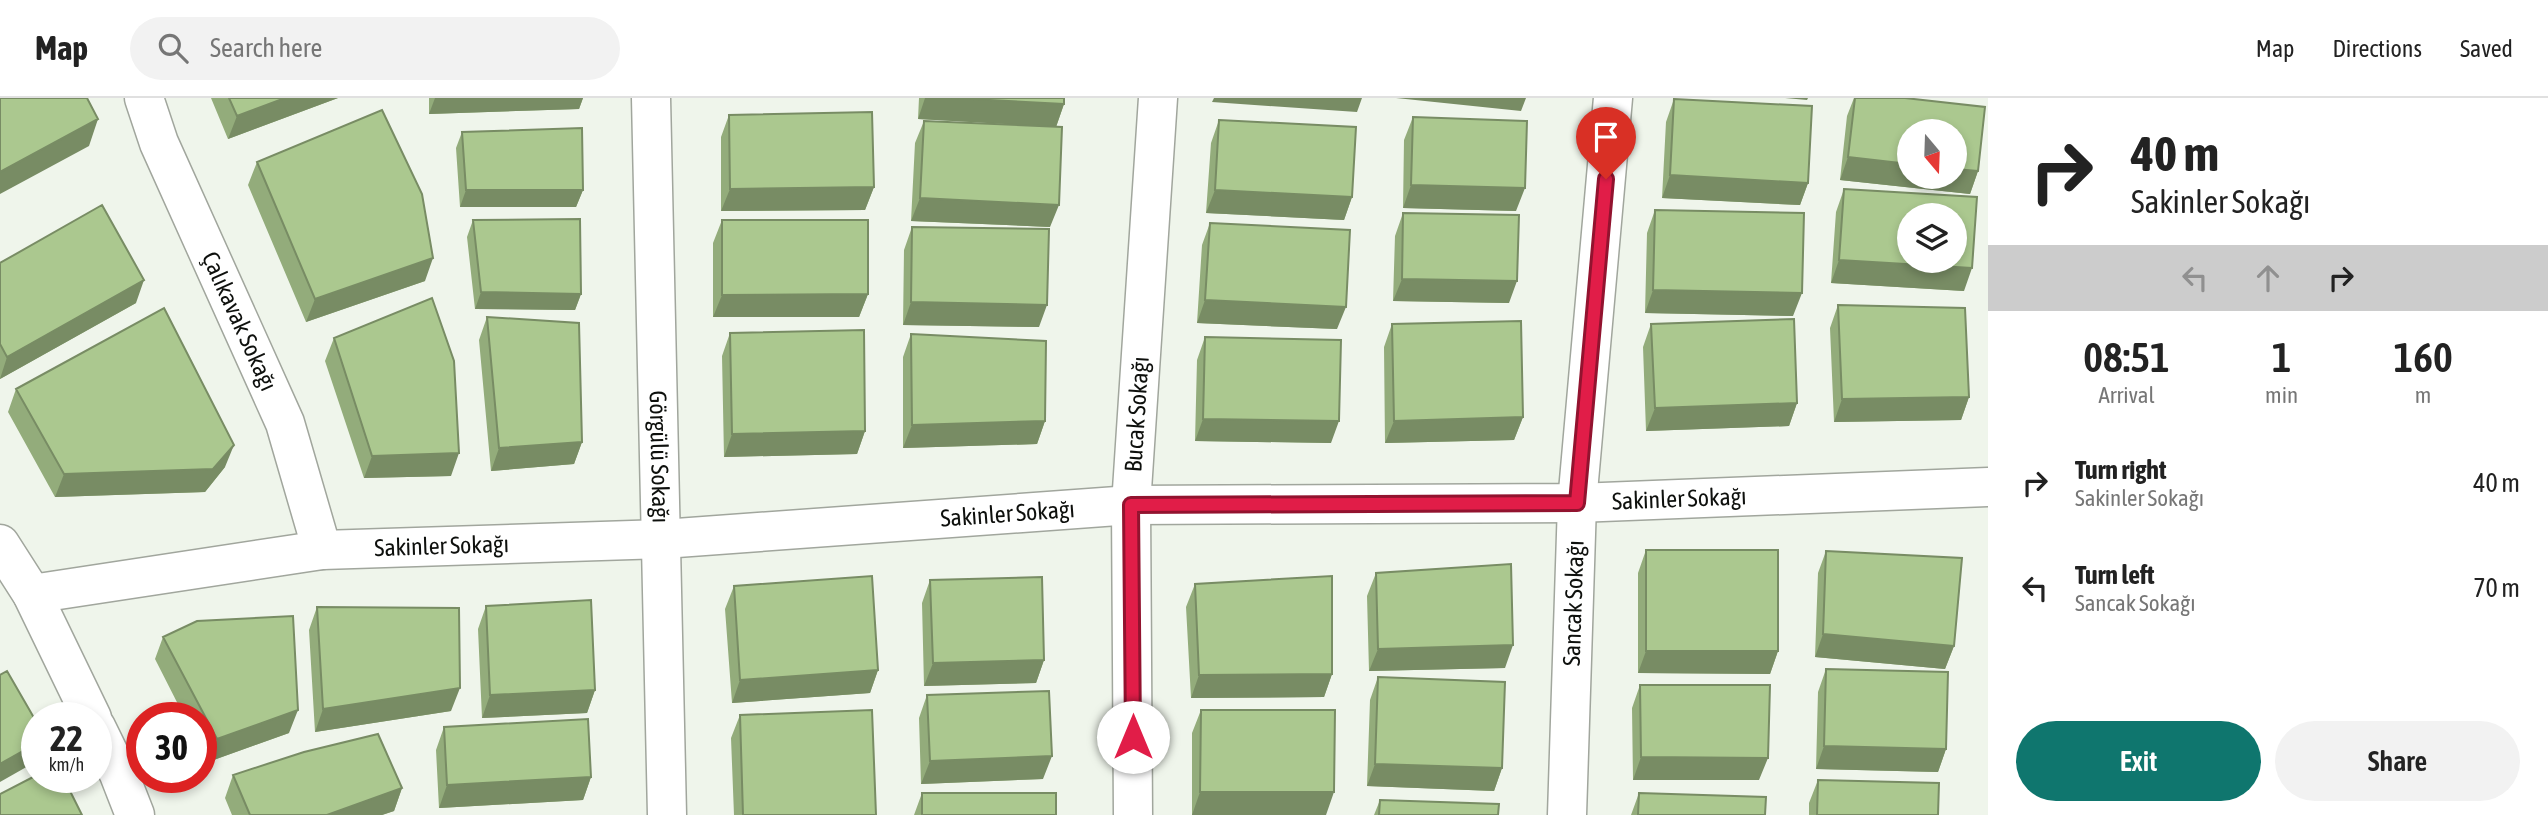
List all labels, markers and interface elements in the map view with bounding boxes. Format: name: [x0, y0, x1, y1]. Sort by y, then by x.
search box: [130, 17, 620, 80]
text: Map: [35, 29, 88, 67]
icon: search: [154, 29, 192, 67]
text: Search here: [210, 33, 322, 63]
text: Map: [2256, 35, 2294, 62]
text: Directions: [2332, 35, 2422, 62]
text: Saved: [2460, 35, 2513, 62]
pin: [1576, 107, 1636, 179]
icon: arrive: [1587, 118, 1625, 156]
north arrow: [1897, 119, 1967, 189]
map controls: [1897, 119, 1967, 273]
text: 40 m: [2131, 125, 2219, 181]
icon: right: [2016, 126, 2107, 217]
text: Sakinler Sokağı: [2131, 183, 2310, 220]
button: layers: [1897, 203, 1967, 273]
street label: Çalıkavak Sokağı: [197, 248, 283, 395]
icon: left: [2176, 259, 2214, 297]
icon: ahead: [2249, 259, 2287, 297]
icon: right: [2322, 259, 2360, 297]
text: 08:51: [2083, 333, 2170, 381]
text: 1: [2272, 333, 2291, 381]
text: 160: [2393, 333, 2453, 381]
street label: Bucak Sokağı: [1119, 355, 1154, 473]
text: Arrival: [2098, 382, 2155, 408]
text: min: [2265, 382, 2298, 408]
text: m: [2415, 382, 2431, 408]
street label: Görgülü Sokağı: [645, 390, 674, 523]
text: Turn right: [2075, 455, 2166, 485]
icon: right: [2016, 464, 2054, 502]
text: 40 m: [2473, 468, 2520, 498]
street label: Sakinler Sokağı: [1611, 482, 1747, 515]
text: Sakinler Sokağı: [2075, 485, 2204, 511]
street label: Sakinler Sokağı: [939, 495, 1076, 532]
street label: Sakinler Sokağı: [374, 530, 509, 561]
street label: Sancak Sokağı: [1558, 540, 1589, 666]
text: Turn left: [2075, 560, 2155, 590]
icon: left: [2016, 569, 2054, 607]
text: 70 m: [2473, 573, 2520, 603]
text: Sancak Sokağı: [2075, 590, 2195, 616]
position arrow: [1096, 700, 1170, 774]
speed limit sign: 30: [126, 702, 217, 793]
text: 22: [50, 718, 83, 758]
button: Exit: [2016, 721, 2261, 801]
button: Share: [2275, 721, 2520, 801]
text: km/h: [49, 754, 84, 775]

